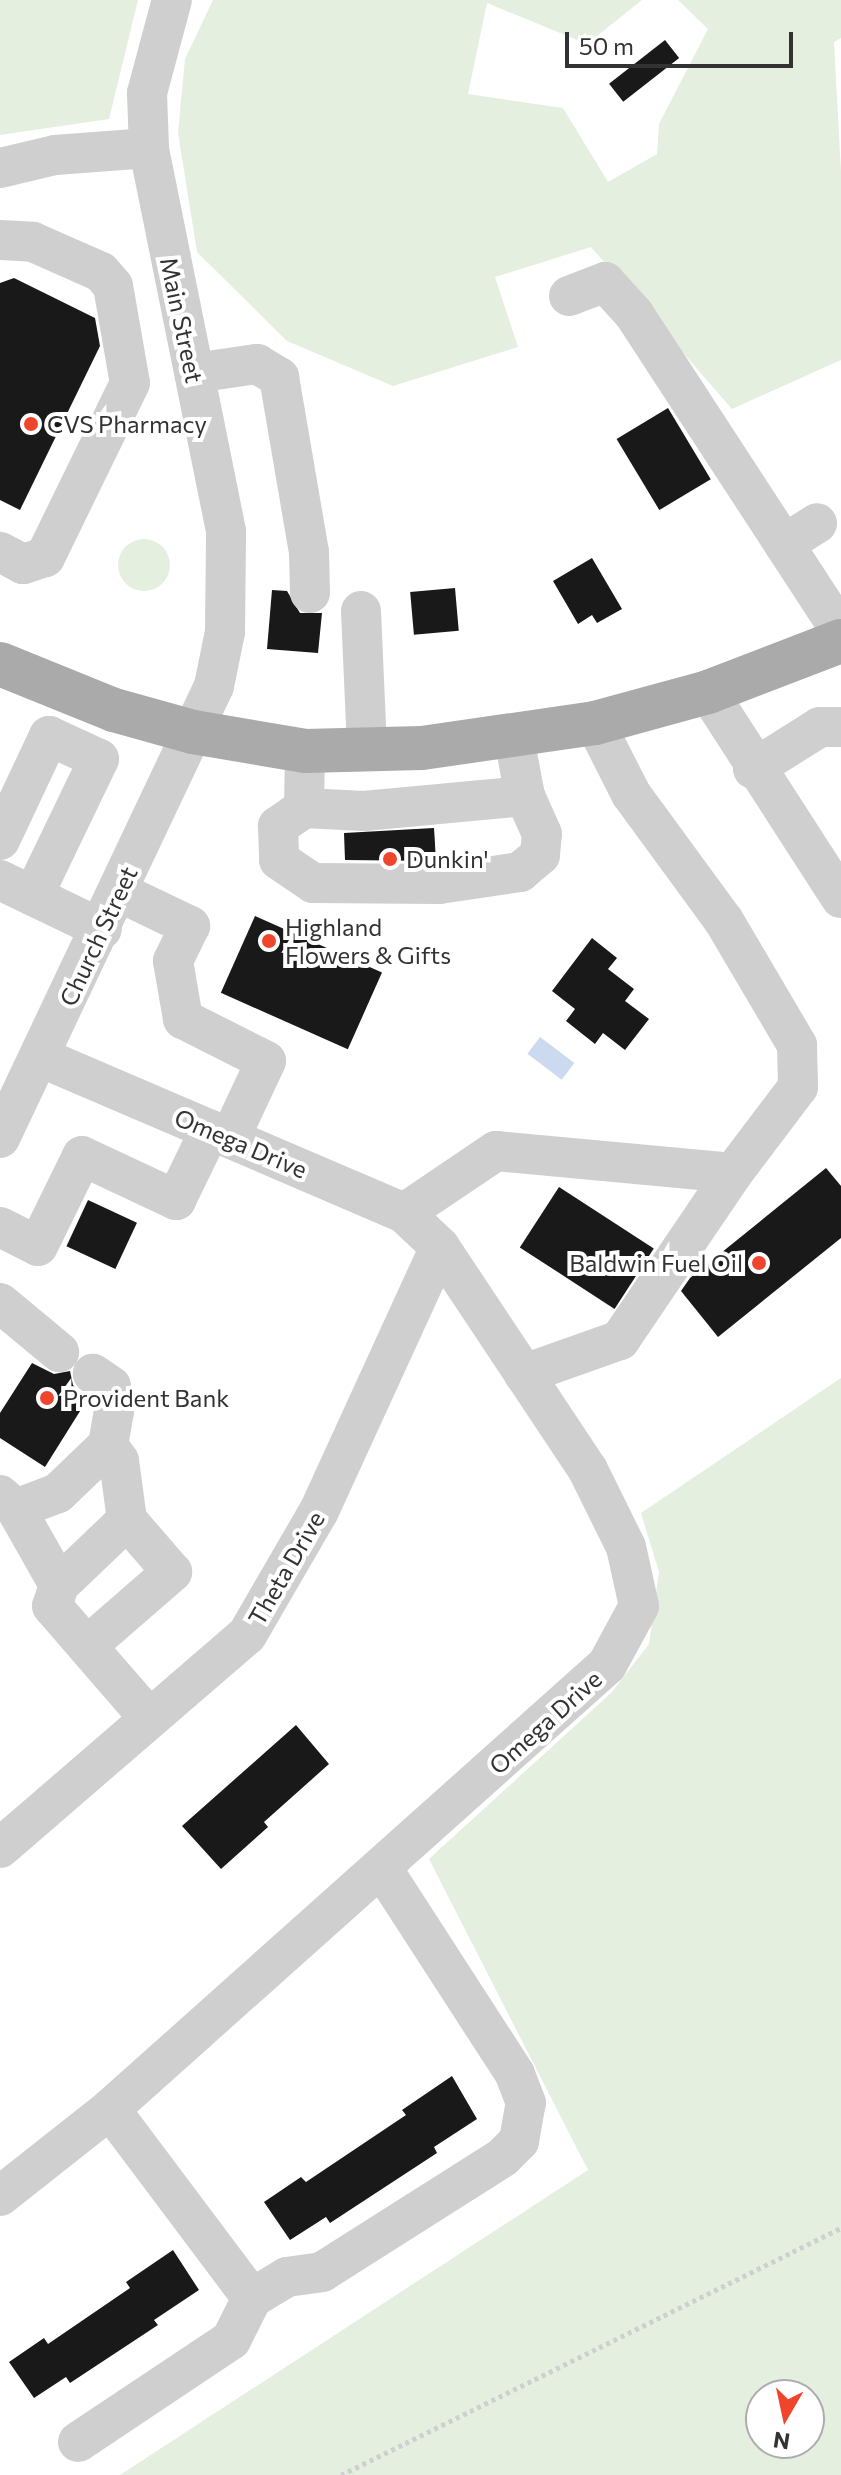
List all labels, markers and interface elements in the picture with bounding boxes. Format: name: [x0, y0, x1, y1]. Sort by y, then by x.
scale bar: [569, 16, 797, 66]
text: 50 m: [579, 31, 634, 60]
street label: Main Street: [155, 255, 209, 385]
place label: CVS Pharmacy: [47, 410, 207, 438]
marker: CVS Pharmacy: [22, 415, 40, 433]
place label: Dunkin': [406, 845, 489, 873]
marker: Dunkin': [381, 850, 399, 868]
street label: Church Street: [53, 862, 143, 1010]
place label: Highland Flowers & Gifts: [285, 913, 451, 969]
marker: Highland Flowers & Gifts: [260, 932, 278, 950]
street label: Omega Drive: [170, 1102, 312, 1184]
place label: Baldwin Fuel Oil: [569, 1249, 743, 1277]
marker: Baldwin Fuel Oil: [750, 1254, 768, 1272]
place label: Provident Bank: [63, 1384, 229, 1412]
marker: Provident Bank: [38, 1389, 56, 1407]
street label: Theta Drive: [242, 1506, 330, 1630]
street label: Omega Drive: [483, 1664, 607, 1780]
north arrow: [745, 2379, 825, 2459]
text: N: [771, 2427, 792, 2456]

